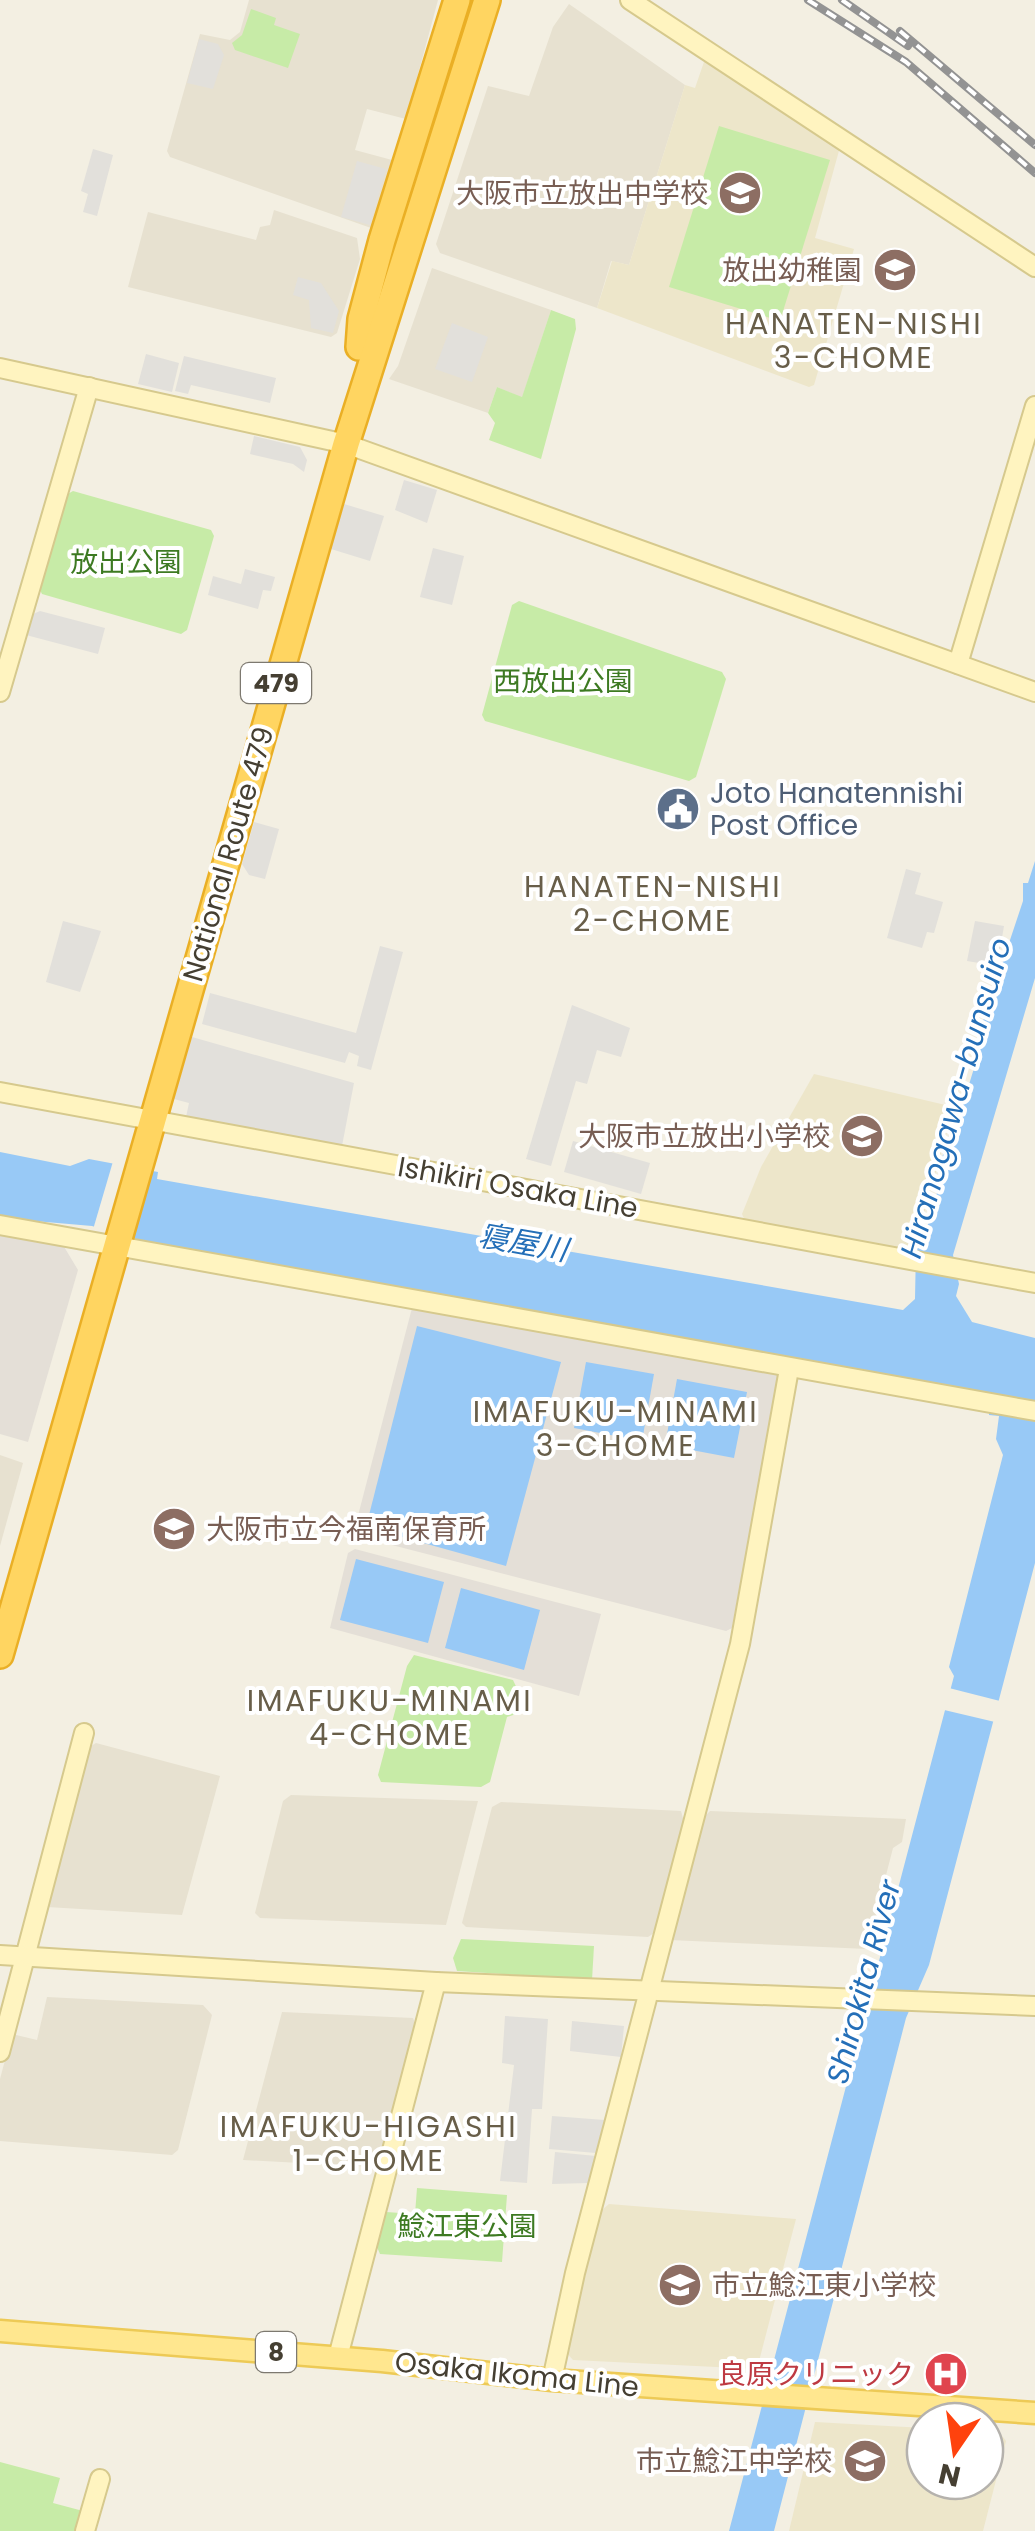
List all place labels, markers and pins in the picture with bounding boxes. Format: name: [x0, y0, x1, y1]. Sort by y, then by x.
school or university icon: 大阪市立放出中学校: [717, 170, 763, 216]
place label: 大阪市立放出中学校: [456, 174, 708, 213]
school or university icon: 放出幼稚園: [872, 247, 918, 293]
place label: 放出幼稚園: [722, 251, 862, 290]
place label: Joto Hanatennishi Post Office: [710, 774, 963, 845]
public building icon: Joto Hanatennishi Post Office: [655, 786, 701, 832]
school or university icon: 大阪市立放出小学校: [839, 1113, 885, 1159]
place label: 大阪市立放出小学校: [578, 1117, 830, 1156]
school or university icon: 大阪市立今福南保育所: [151, 1506, 197, 1552]
place label: 大阪市立今福南保育所: [206, 1510, 486, 1549]
school or university icon: 市立鯰江東小学校: [657, 2262, 703, 2308]
place label: 市立鯰江東小学校: [712, 2266, 936, 2305]
hospital icon: 良原クリニック: [923, 2351, 969, 2397]
place label: 良原クリニック: [718, 2355, 914, 2394]
school or university icon: 市立鯰江中学校: [842, 2438, 888, 2484]
place label: 市立鯰江中学校: [636, 2442, 832, 2481]

